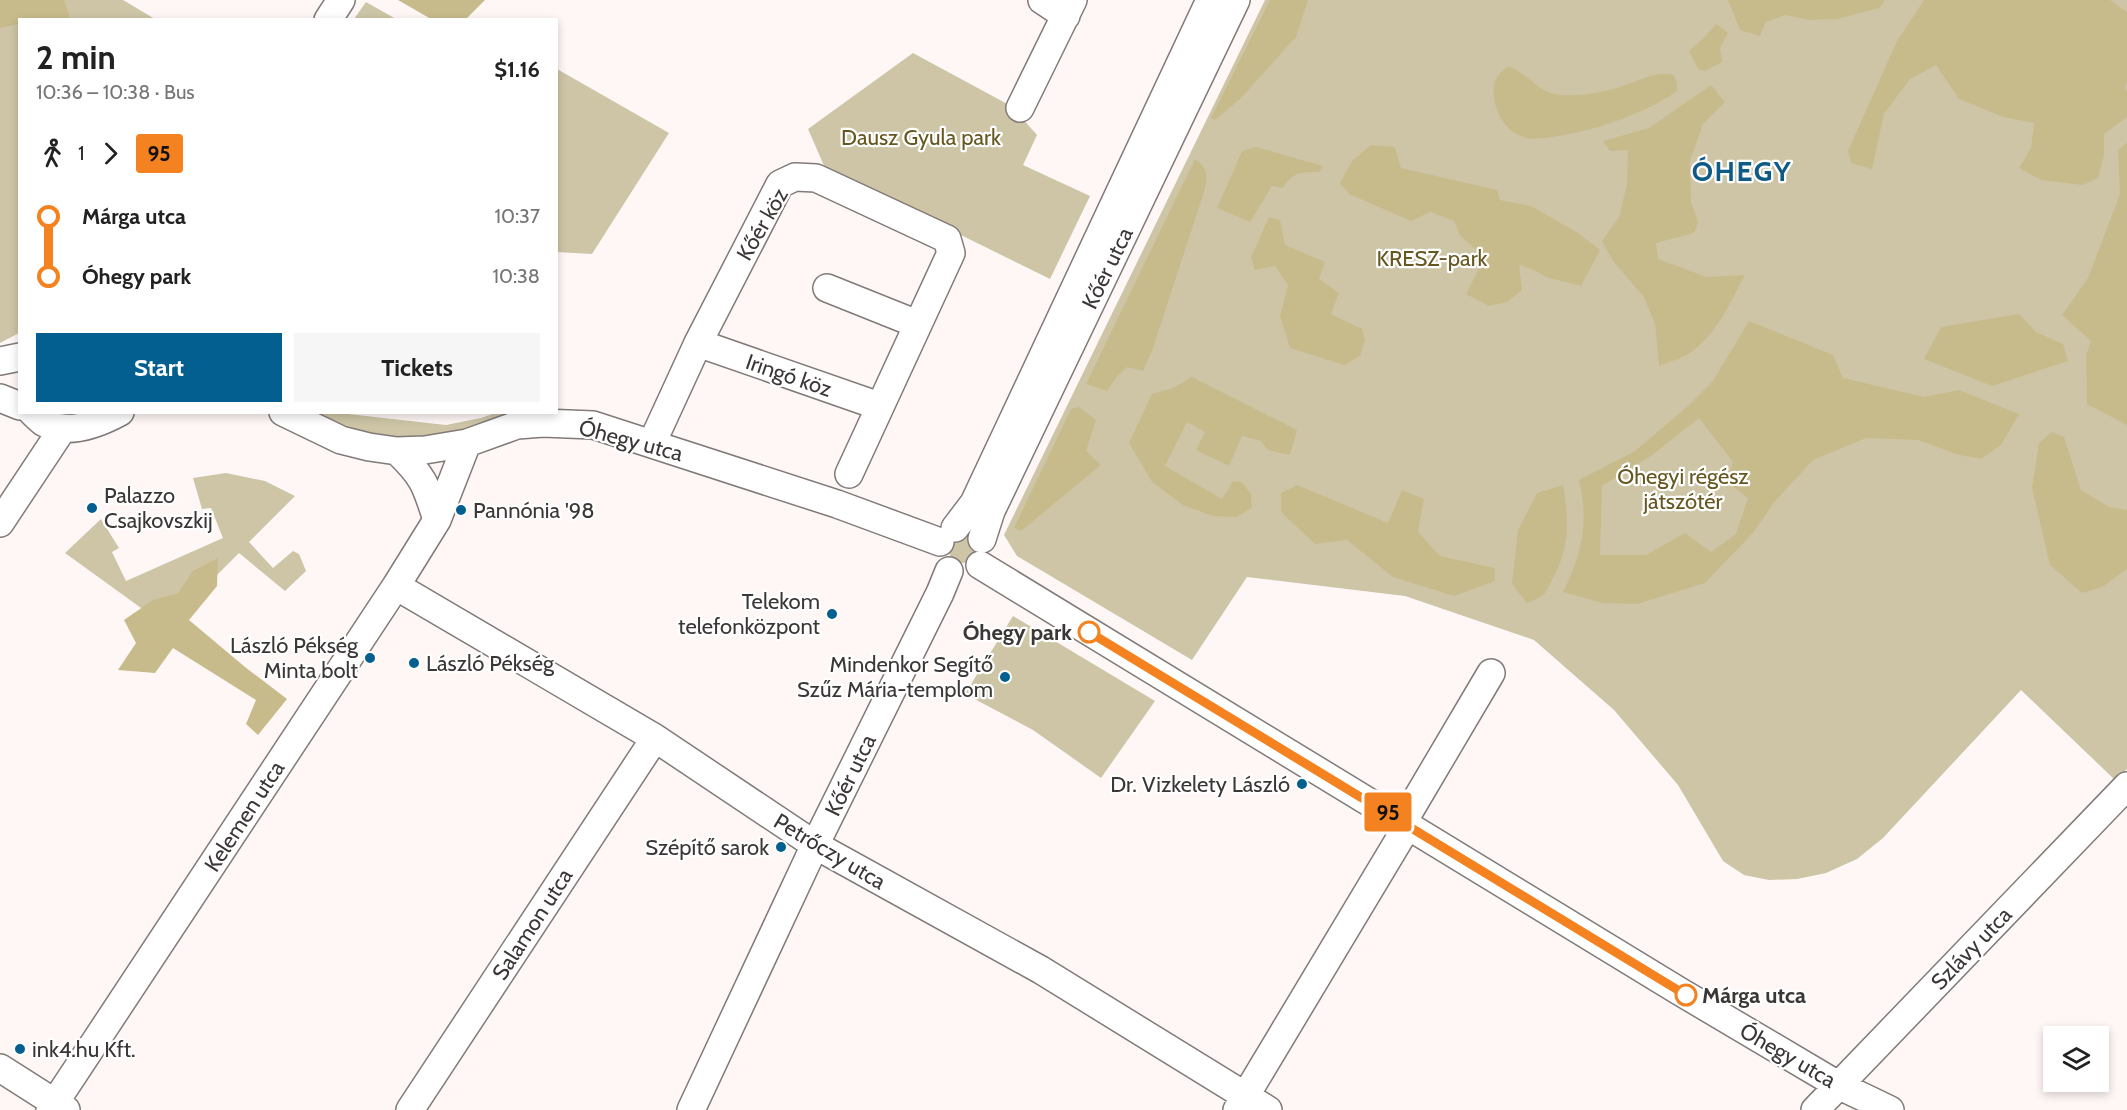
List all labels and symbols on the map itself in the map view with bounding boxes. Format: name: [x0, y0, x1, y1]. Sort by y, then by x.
park label: Dausz Gyula park: [841, 124, 1001, 151]
district label: ÓHEGY: [1692, 154, 1792, 188]
street label: Kőér köz: [731, 183, 794, 265]
street label: Kőér utca: [1076, 223, 1139, 313]
park label: KRESZ-park: [1377, 245, 1488, 272]
street label: Iringó köz: [742, 348, 835, 403]
street label: Óhegy utca: [576, 414, 686, 467]
park label: Óhegyi régész játszótér: [1617, 463, 1749, 515]
place label: Palazzo Csajkovszkij: [104, 482, 213, 534]
place label: Pannónia '98: [473, 497, 595, 524]
marker: Palazzo Csajkovszkij: [85, 501, 99, 515]
marker: Pannónia '98: [454, 503, 468, 517]
place label: Telekom telefonközpont: [678, 588, 821, 640]
marker: Telekom telefonközpont: [825, 607, 839, 621]
place label: Óhegy park: [963, 619, 1072, 646]
marker: Óhegy park: [1078, 621, 1100, 643]
place label: László Pékség Minta bolt: [230, 632, 359, 684]
place label: László Pékség: [426, 650, 555, 677]
marker: László Pékség Minta bolt: [363, 651, 377, 665]
place label: Mindenkor Segítő Szűz Mária-templom: [797, 651, 993, 703]
marker: László Pékség: [407, 656, 421, 670]
marker: Mindenkor Segítő Szűz Mária-templom: [998, 670, 1012, 684]
street label: Kőér utca: [819, 730, 882, 820]
street label: Kelemen utca: [199, 756, 290, 877]
place label: Dr. Vizkelety László: [1110, 771, 1290, 798]
marker: Dr. Vizkelety László: [1295, 777, 1309, 791]
line badge: 95: [1361, 792, 1415, 832]
street label: Petrőczy utca: [769, 807, 891, 896]
place label: Szépítő sarok: [645, 834, 769, 861]
marker: Szépítő sarok: [774, 840, 788, 854]
street label: Salamon utca: [486, 863, 579, 985]
street label: Szlávy utca: [1925, 901, 2018, 995]
place label: Márga utca: [1702, 982, 1806, 1009]
marker: Márga utca: [1675, 984, 1697, 1006]
street label: Óhegy utca: [1735, 1017, 1841, 1094]
place label: ink4.hu Kft.: [32, 1036, 136, 1063]
marker: ink4.hu Kft.: [13, 1042, 27, 1056]

